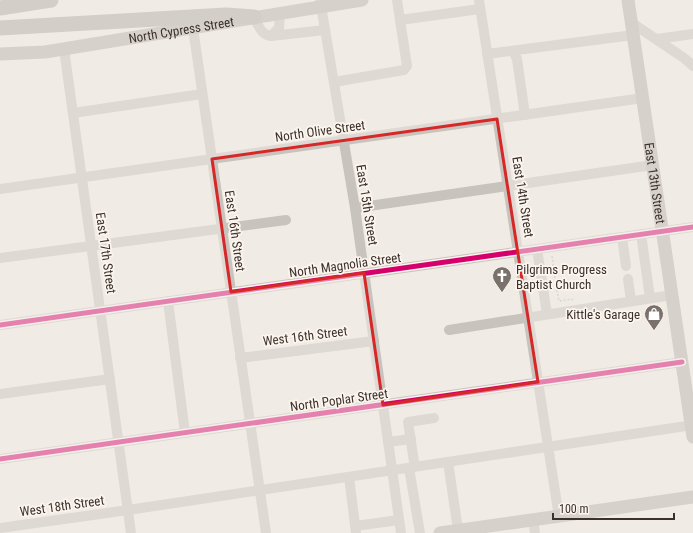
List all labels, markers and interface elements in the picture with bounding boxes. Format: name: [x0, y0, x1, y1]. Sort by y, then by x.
street label: North Cypress Street: [127, 14, 235, 46]
street label: North Olive Street: [274, 117, 366, 145]
street label: East 13th Street: [642, 141, 669, 225]
street label: East 14th Street: [509, 155, 537, 239]
street label: East 15th Street: [353, 163, 381, 247]
street label: East 16th Street: [222, 189, 248, 273]
street label: East 17th Street: [93, 211, 119, 295]
street label: North Magnolia Street: [288, 250, 402, 280]
place label: Pilgrims Progress Baptist Church: [516, 262, 607, 292]
church icon: Pilgrims Progress Baptist Church: [491, 265, 513, 293]
shop icon: Kittle's Garage: [643, 303, 665, 331]
place label: Kittle's Garage: [566, 307, 640, 322]
street label: West 16th Street: [262, 323, 348, 349]
street label: North Poplar Street: [289, 386, 389, 414]
street label: West 18th Street: [19, 493, 105, 519]
scale bar: [553, 495, 674, 521]
text: 100 m: [559, 502, 589, 516]

